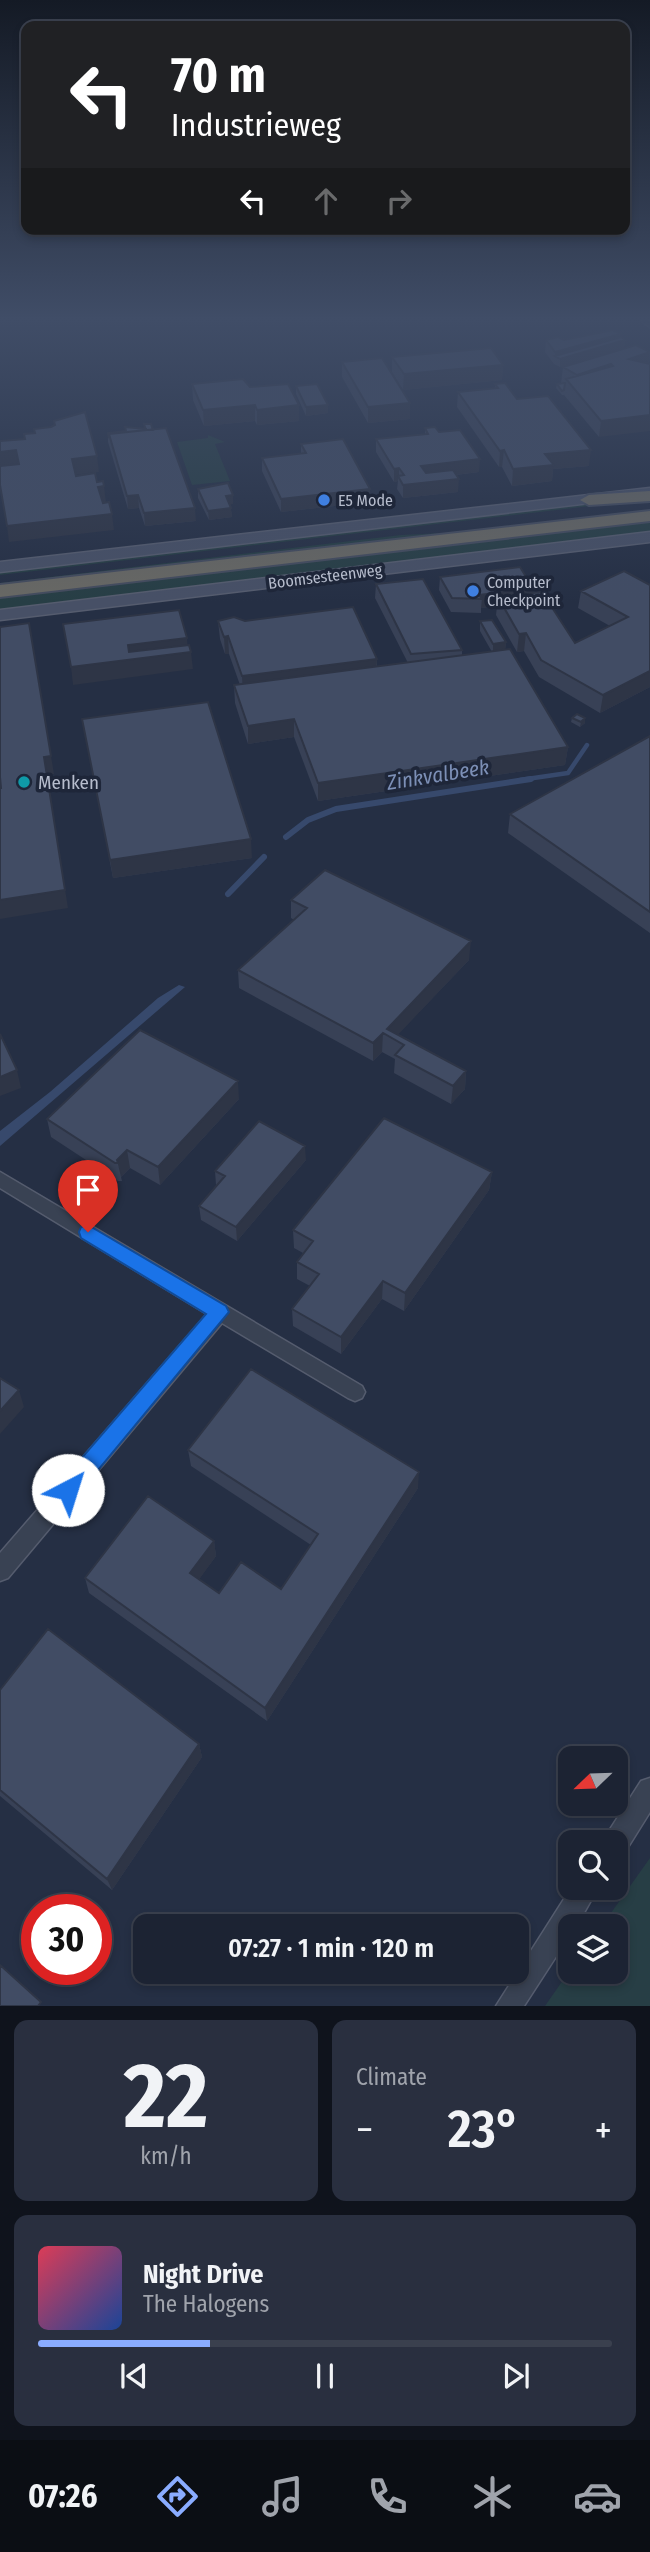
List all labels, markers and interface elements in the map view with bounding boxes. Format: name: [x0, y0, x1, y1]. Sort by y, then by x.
text: 70 m: [171, 46, 266, 105]
icon: left: [56, 49, 147, 140]
text: Industrieweg: [171, 106, 341, 144]
icon: left: [234, 182, 272, 220]
icon: ahead: [307, 182, 345, 220]
icon: right: [380, 182, 418, 220]
place label: E5 Mode: [338, 491, 393, 510]
marker: E5 Mode: [316, 492, 332, 508]
street label: Boomsesteenweg: [267, 560, 384, 593]
place label: Computer Checkpoint: [487, 573, 561, 610]
marker: Computer Checkpoint: [465, 583, 481, 599]
water label: Zinkvalbeek: [384, 754, 491, 796]
place label: Menken: [38, 771, 99, 794]
marker: Menken: [16, 774, 32, 790]
pin: [58, 1160, 118, 1232]
icon: arrive: [69, 1171, 107, 1209]
position arrow: [31, 1453, 105, 1527]
north arrow: [558, 1746, 628, 1816]
map controls: [558, 1746, 628, 1984]
button: search: [558, 1830, 628, 1900]
speed limit sign: 30: [21, 1894, 112, 1985]
button: layers: [558, 1914, 628, 1984]
text: 07:27 · 1 min · 120 m: [228, 1933, 434, 1964]
text: 22: [124, 2042, 208, 2151]
text: Climate: [356, 2063, 427, 2091]
text: 23°: [448, 2098, 520, 2161]
text: −: [356, 2107, 373, 2153]
text: +: [595, 2107, 612, 2153]
text: km/h: [140, 2142, 192, 2170]
text: Night Drive: [143, 2259, 263, 2290]
text: The Halogens: [143, 2290, 269, 2318]
icon: previous: [115, 2357, 153, 2395]
icon: pause: [306, 2357, 344, 2395]
icon: next: [497, 2357, 535, 2395]
icon: directions: [153, 2472, 202, 2521]
icon: music: [258, 2472, 307, 2521]
icon: phone: [363, 2472, 412, 2521]
icon: climate: [468, 2472, 517, 2521]
icon: car: [573, 2472, 622, 2521]
text: 07:26: [28, 2477, 97, 2515]

